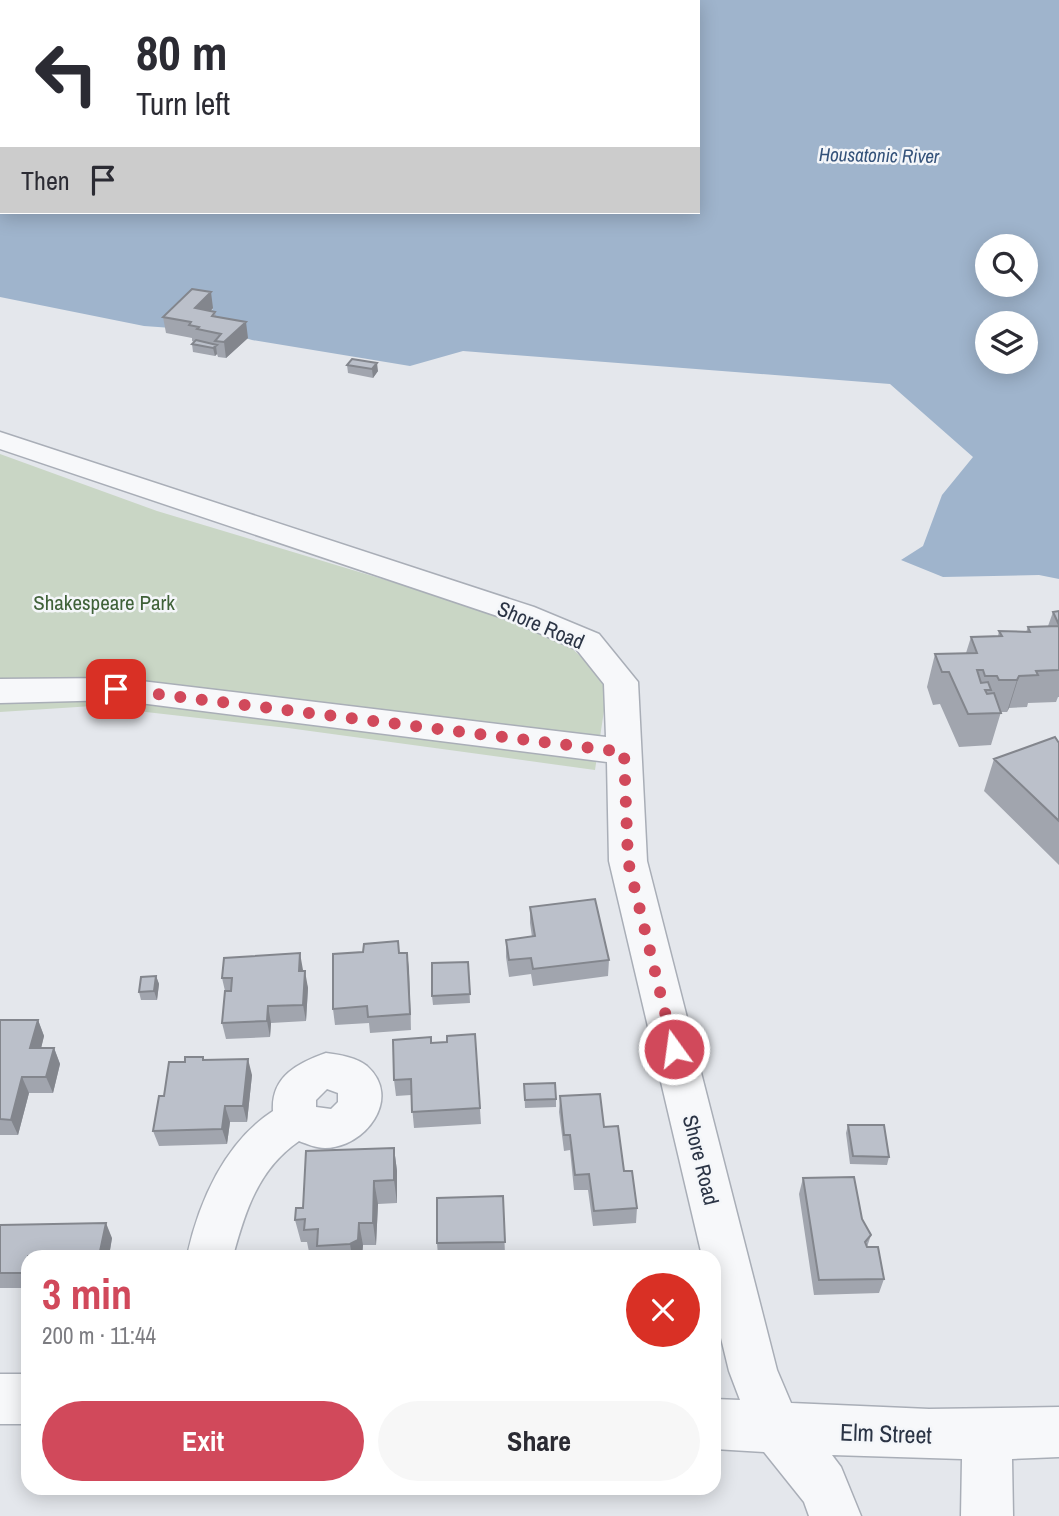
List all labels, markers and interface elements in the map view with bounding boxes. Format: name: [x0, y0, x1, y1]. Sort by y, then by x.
text: 80 m: [136, 19, 228, 85]
icon: left: [21, 28, 112, 119]
text: Turn left: [136, 82, 230, 125]
water label: Housatonic River: [819, 141, 940, 169]
icon: arrive: [84, 161, 122, 199]
text: Then: [21, 163, 70, 198]
map controls: [975, 234, 1038, 374]
button: search: [975, 234, 1038, 297]
button: layers: [975, 311, 1038, 374]
park label: Shakespeare Park: [33, 588, 175, 617]
street label: Shore Road: [493, 594, 589, 656]
pin: [86, 659, 146, 719]
icon: arrive: [97, 670, 135, 708]
position arrow: [637, 1012, 711, 1086]
street label: Shore Road: [676, 1112, 726, 1208]
text: 3 min: [42, 1266, 132, 1322]
button: close: [626, 1273, 700, 1347]
text: 200 m · 11:44: [42, 1320, 156, 1351]
button: Exit: [42, 1401, 364, 1481]
button: Share: [378, 1401, 700, 1481]
street label: Elm Street: [840, 1415, 933, 1451]

